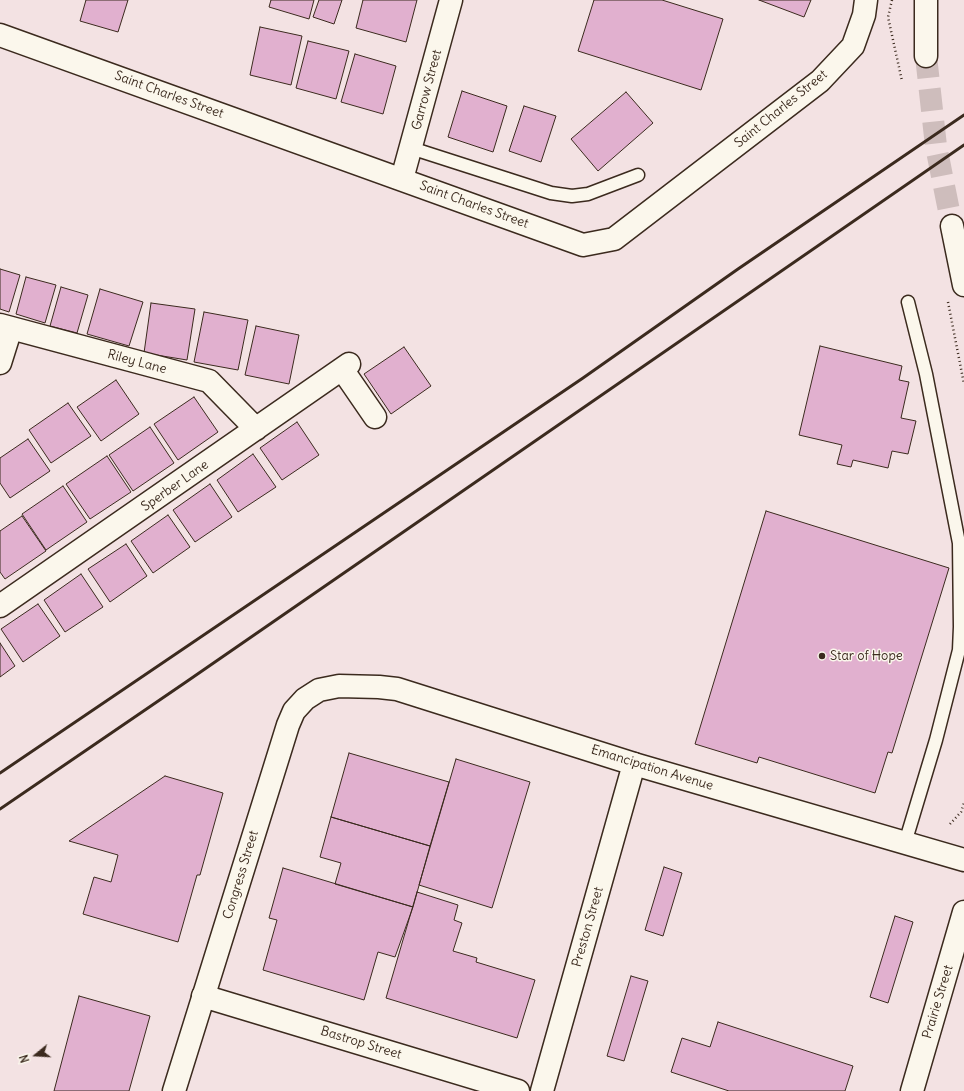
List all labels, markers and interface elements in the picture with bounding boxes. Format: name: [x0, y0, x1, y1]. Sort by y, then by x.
street label: Garrow Street: [409, 48, 445, 132]
street label: Saint Charles Street: [731, 67, 831, 151]
street label: Saint Charles Street: [112, 68, 226, 122]
street label: Saint Charles Street: [417, 178, 531, 232]
street label: Riley Lane: [106, 347, 168, 377]
street label: Sperber Lane: [138, 457, 212, 515]
place label: Star of Hope: [830, 648, 903, 664]
marker: Star of Hope: [817, 651, 827, 661]
street label: Emancipation Avenue: [589, 742, 715, 794]
street label: Congress Street: [220, 829, 262, 921]
street label: Preston Street: [569, 885, 607, 969]
street label: Prairie Street: [919, 963, 957, 1041]
street label: Bastrop Street: [319, 1023, 403, 1063]
north arrow: [16, 1035, 56, 1075]
text: N: [17, 1053, 32, 1064]

